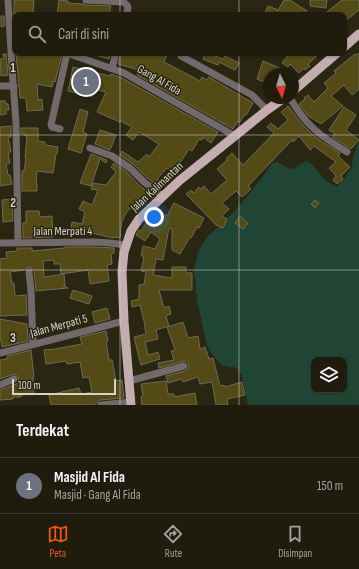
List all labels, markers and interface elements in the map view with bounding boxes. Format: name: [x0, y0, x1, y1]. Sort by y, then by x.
search box: [12, 12, 347, 56]
icon: search: [26, 23, 48, 45]
text: Cari di sini: [58, 25, 109, 44]
text: 1: [10, 60, 16, 76]
street label: Gang Al Fida: [134, 61, 184, 99]
pin: 1: [73, 67, 99, 97]
north arrow: [263, 68, 299, 104]
street label: Jalan Kalimantan: [127, 159, 186, 216]
text: 2: [10, 195, 16, 211]
your location: [144, 207, 164, 227]
street label: Jalan Merpati 4: [33, 224, 92, 239]
street label: Jalan Merpati 5: [28, 311, 89, 341]
text: 3: [10, 330, 16, 346]
map controls: [311, 357, 347, 393]
button: layers: [311, 357, 347, 393]
scale bar: [12, 377, 116, 396]
text: 100 m: [18, 379, 40, 392]
text: Terdekat: [16, 421, 69, 441]
text: Masjid Al Fida: [54, 468, 125, 487]
text: 1: [26, 478, 32, 494]
text: 150 m: [317, 478, 343, 494]
text: Masjid · Gang Al Fida: [54, 487, 141, 503]
tab: Peta: [47, 523, 69, 560]
tab: Rute: [162, 523, 184, 560]
tab: Disimpan: [278, 523, 312, 560]

